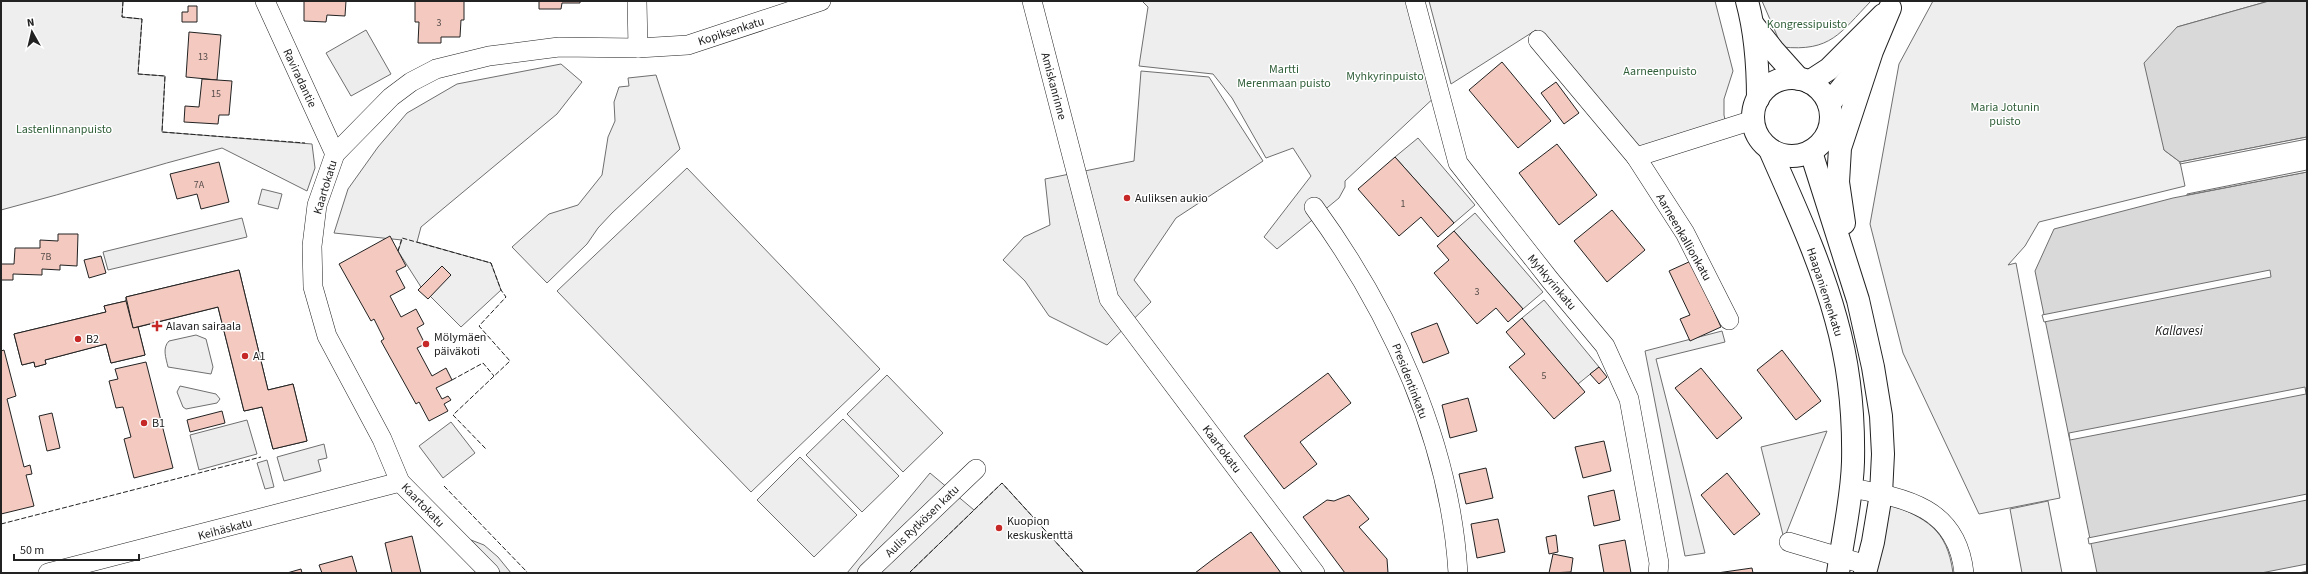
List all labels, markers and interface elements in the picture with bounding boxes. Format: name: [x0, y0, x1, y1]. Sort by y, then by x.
north arrow: [12, 12, 52, 52]
street label: Kopiksenkatu: [696, 13, 766, 50]
text: N: [26, 15, 35, 31]
house number: 3: [437, 16, 442, 30]
park label: Kongressipuisto: [1767, 16, 1847, 33]
street label: Raviradantie: [278, 46, 321, 111]
house number: 13: [198, 50, 208, 64]
street label: Amiskanrinne: [1036, 51, 1071, 122]
park label: Martti Merenmaan puisto: [1237, 61, 1331, 92]
park label: Aarneenpuisto: [1623, 63, 1697, 80]
park label: Myhkyrinpuisto: [1346, 68, 1424, 85]
house number: 15: [211, 87, 221, 101]
park label: Maria Jotunin puisto: [1970, 99, 2040, 130]
park label: Lastenlinnanpuisto: [16, 121, 112, 138]
street label: Kaartokatu: [309, 158, 342, 216]
house number: 7A: [194, 178, 205, 192]
place label: Auliksen aukio: [1135, 190, 1208, 207]
street label: Aarneenkallionkatu: [1652, 190, 1716, 284]
marker: Auliksen aukio: [1122, 193, 1132, 203]
house number: 1: [1401, 197, 1406, 211]
street label: Haapaniemenkatu: [1802, 245, 1847, 339]
house number: 7B: [41, 250, 52, 264]
street label: Myhkyrinkatu: [1523, 251, 1580, 314]
house number: 3: [1475, 285, 1480, 299]
place label: Alavan sairaala: [166, 318, 241, 335]
marker: Alavan sairaala: [151, 320, 163, 332]
water label: Kallavesi: [2155, 322, 2204, 340]
place label: Mölymäen päiväkoti: [434, 329, 486, 360]
place label: B2: [86, 331, 99, 348]
marker: B2: [73, 334, 83, 344]
marker: Mölymäen päiväkoti: [421, 339, 431, 349]
street label: Presidentinkatu: [1387, 341, 1432, 421]
place label: A1: [253, 348, 266, 365]
marker: A1: [240, 351, 250, 361]
house number: 5: [1542, 369, 1547, 383]
place label: B1: [152, 415, 165, 432]
marker: B1: [139, 418, 149, 428]
street label: Kaartokatu: [1198, 422, 1245, 477]
street label: Kaartokatu: [397, 479, 448, 531]
street label: Aulis Rytkösen katu: [881, 481, 963, 561]
place label: Kuopion keskuskenttä: [1007, 513, 1073, 544]
street label: Keihäskatu: [196, 514, 254, 545]
marker: Kuopion keskuskenttä: [994, 523, 1004, 533]
scale bar: [14, 536, 139, 562]
text: 50 m: [20, 542, 44, 559]

